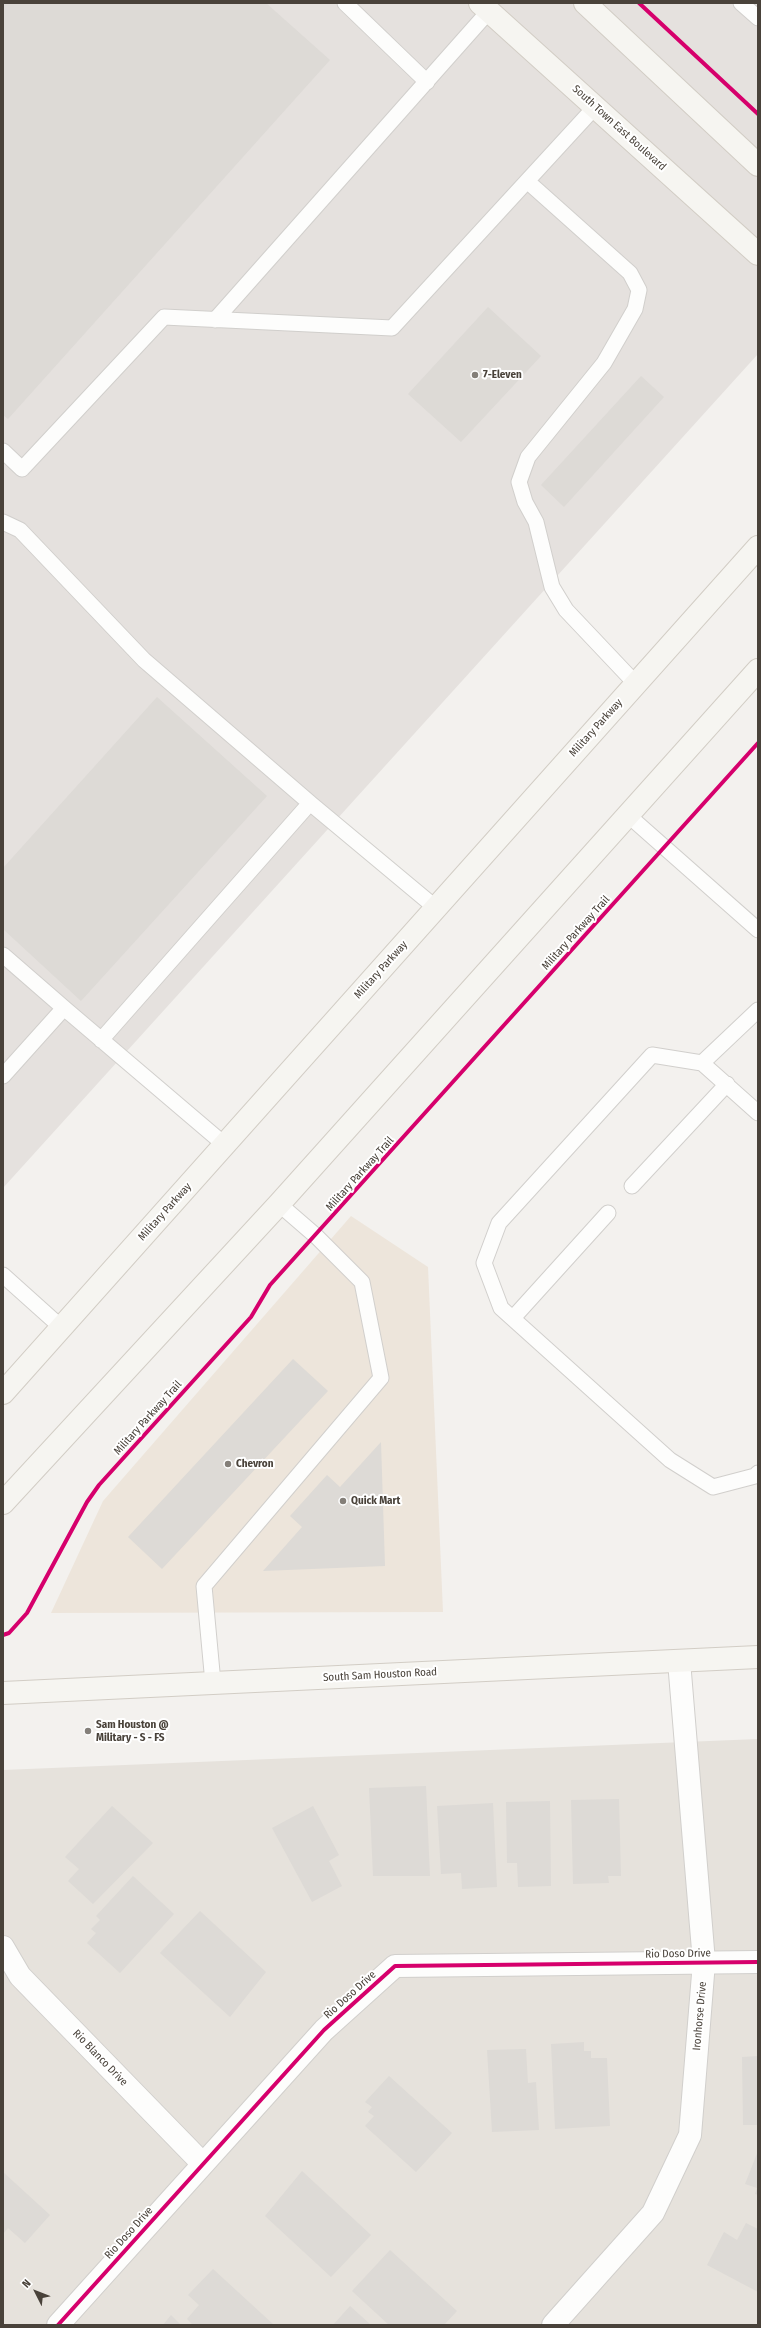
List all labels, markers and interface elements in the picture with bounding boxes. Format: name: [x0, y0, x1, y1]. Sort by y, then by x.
street label: South Town East Boulevard: [569, 82, 669, 174]
place label: 7-Eleven: [483, 368, 522, 382]
marker: 7-Eleven: [470, 370, 480, 380]
street label: Military Parkway: [567, 696, 625, 760]
street label: Military Parkway Trail: [539, 893, 613, 973]
street label: Military Parkway: [352, 938, 410, 1002]
street label: Military Parkway Trail: [323, 1134, 397, 1214]
street label: Military Parkway: [136, 1180, 194, 1244]
street label: Military Parkway Trail: [111, 1378, 185, 1458]
place label: Chevron: [236, 1457, 273, 1471]
marker: Chevron: [223, 1459, 233, 1469]
place label: Quick Mart: [351, 1494, 400, 1508]
marker: Quick Mart: [338, 1496, 348, 1506]
street label: South Sam Houston Road: [323, 1665, 437, 1685]
place label: Sam Houston @ Military - S - FS: [96, 1718, 169, 1744]
marker: Sam Houston @ Military - S - FS: [83, 1726, 93, 1736]
street label: Rio Doso Drive: [645, 1947, 711, 1961]
street label: Rio Doso Drive: [321, 1968, 379, 2022]
street label: Ironhorse Drive: [690, 1981, 710, 2051]
street label: Rio Blanco Drive: [70, 2027, 130, 2089]
street label: Rio Doso Drive: [102, 2204, 156, 2262]
north arrow: [16, 2272, 56, 2312]
text: N: [20, 2277, 34, 2290]

